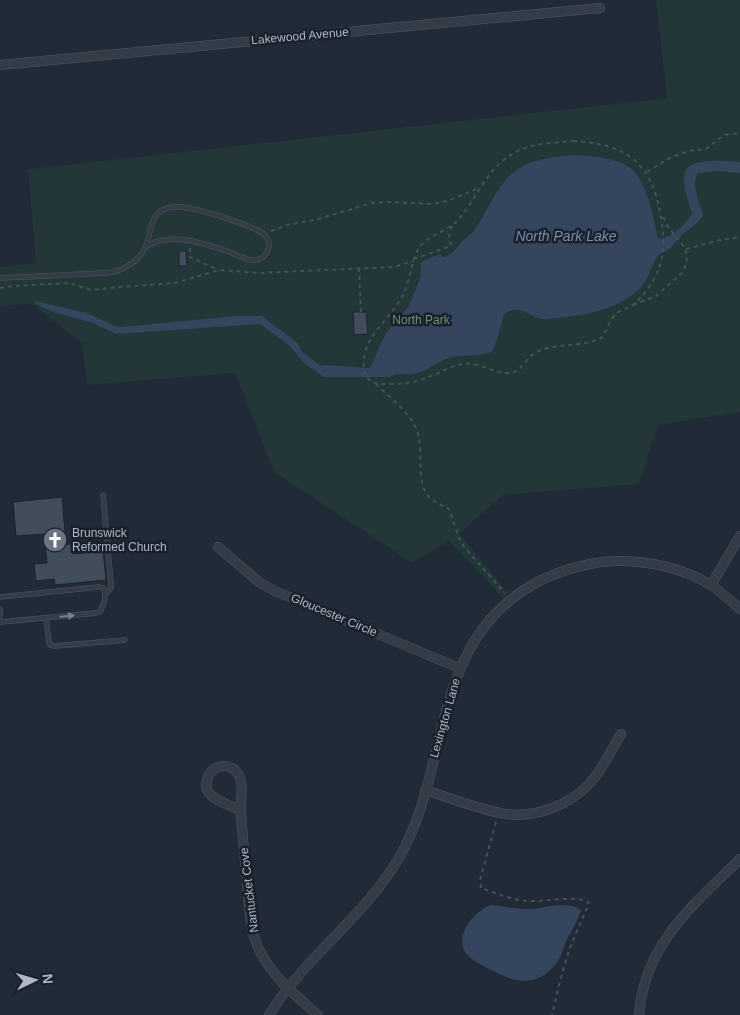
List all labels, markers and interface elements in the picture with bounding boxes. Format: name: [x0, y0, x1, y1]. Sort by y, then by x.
street label: Lakewood Avenue: [251, 25, 350, 47]
water label: North Park Lake: [515, 228, 617, 244]
park label: North Park: [392, 313, 451, 327]
place label: Brunswick Reformed Church: [72, 526, 167, 554]
church icon: Brunswick Reformed Church: [42, 527, 68, 553]
street label: Gloucester Circle: [289, 591, 379, 640]
one-way arrow: [59, 612, 75, 620]
street label: Lexington Lane: [427, 676, 463, 759]
street label: Nantucket Cove: [237, 846, 261, 933]
north arrow: [10, 955, 60, 1005]
text: N: [40, 973, 56, 985]

